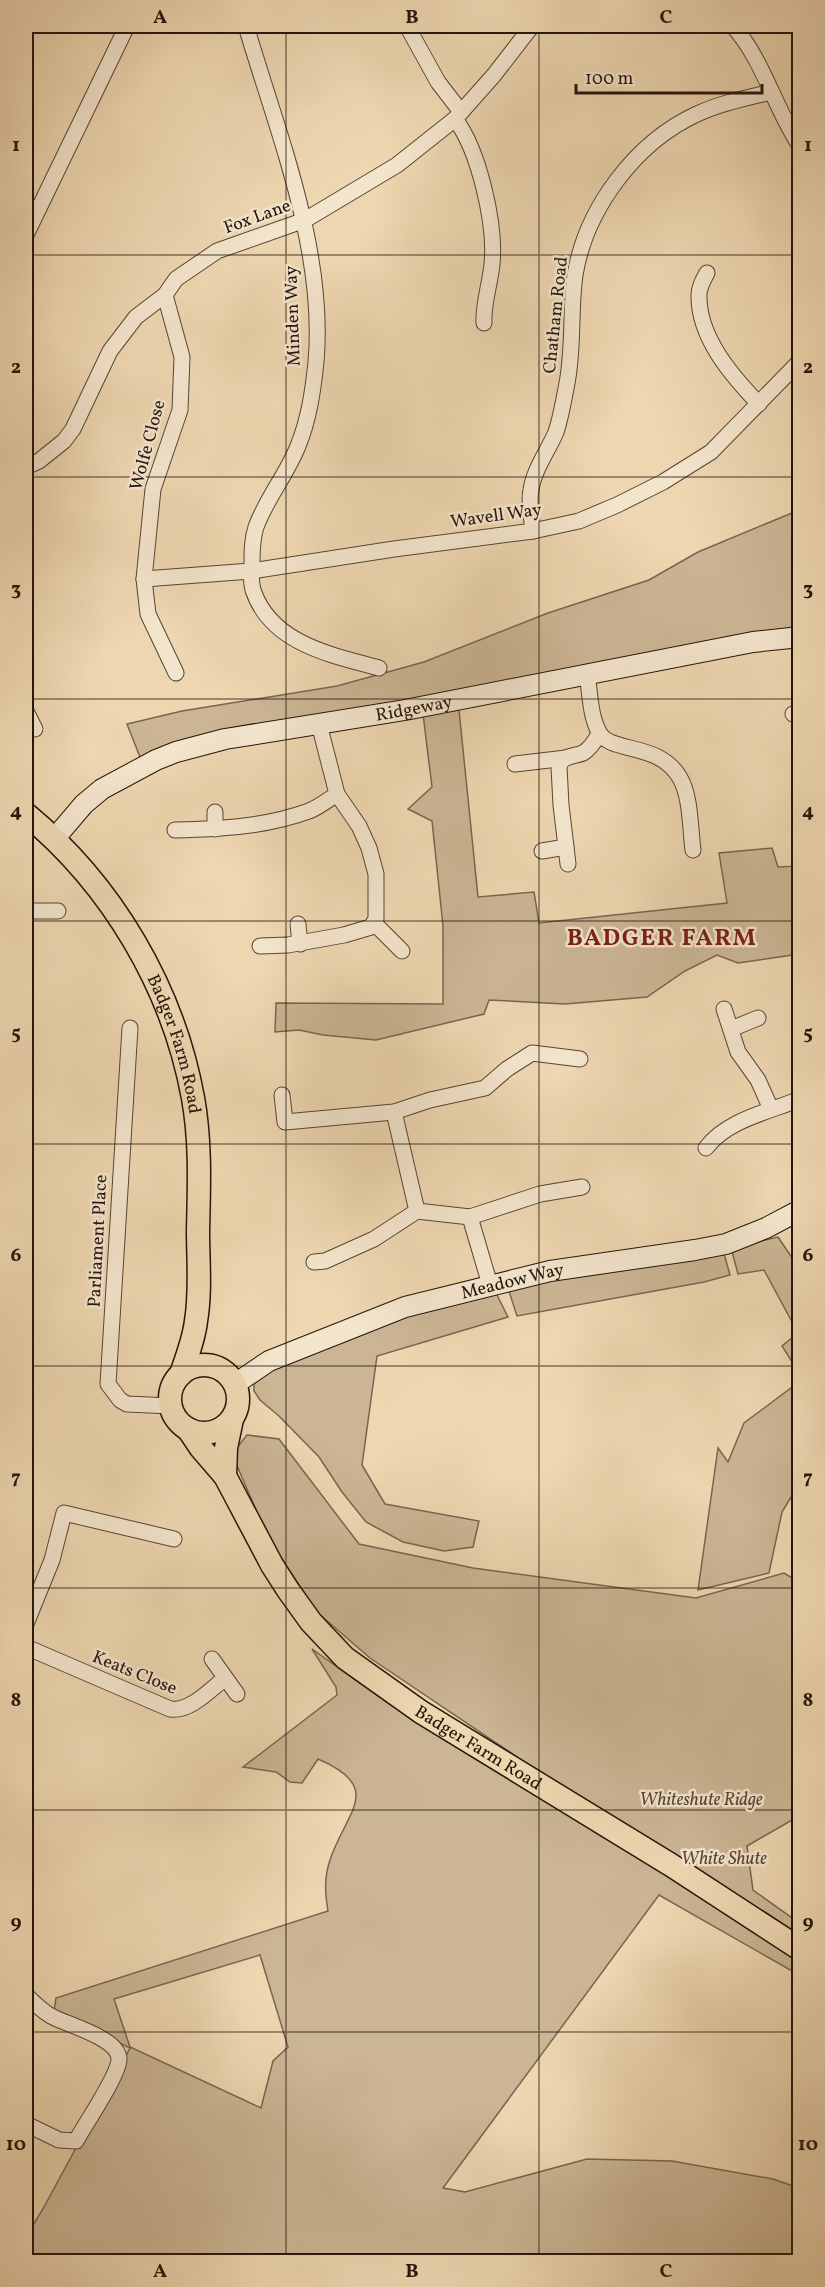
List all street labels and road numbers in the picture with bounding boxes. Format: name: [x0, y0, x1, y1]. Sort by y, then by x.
street label: Fox Lane: [220, 194, 295, 241]
street label: Chatham Road: [538, 255, 575, 375]
street label: Minden Way: [279, 265, 308, 367]
street label: Wolfe Close: [124, 397, 173, 493]
street label: Wavell Way: [449, 498, 544, 535]
street label: Ridgeway: [374, 690, 455, 729]
street label: Badger Farm Road: [140, 971, 206, 1115]
street label: Parliament Place: [83, 1174, 114, 1308]
street label: Meadow Way: [459, 1258, 566, 1307]
street label: Keats Close: [88, 1645, 181, 1702]
street label: Badger Farm Road: [409, 1700, 546, 1797]

